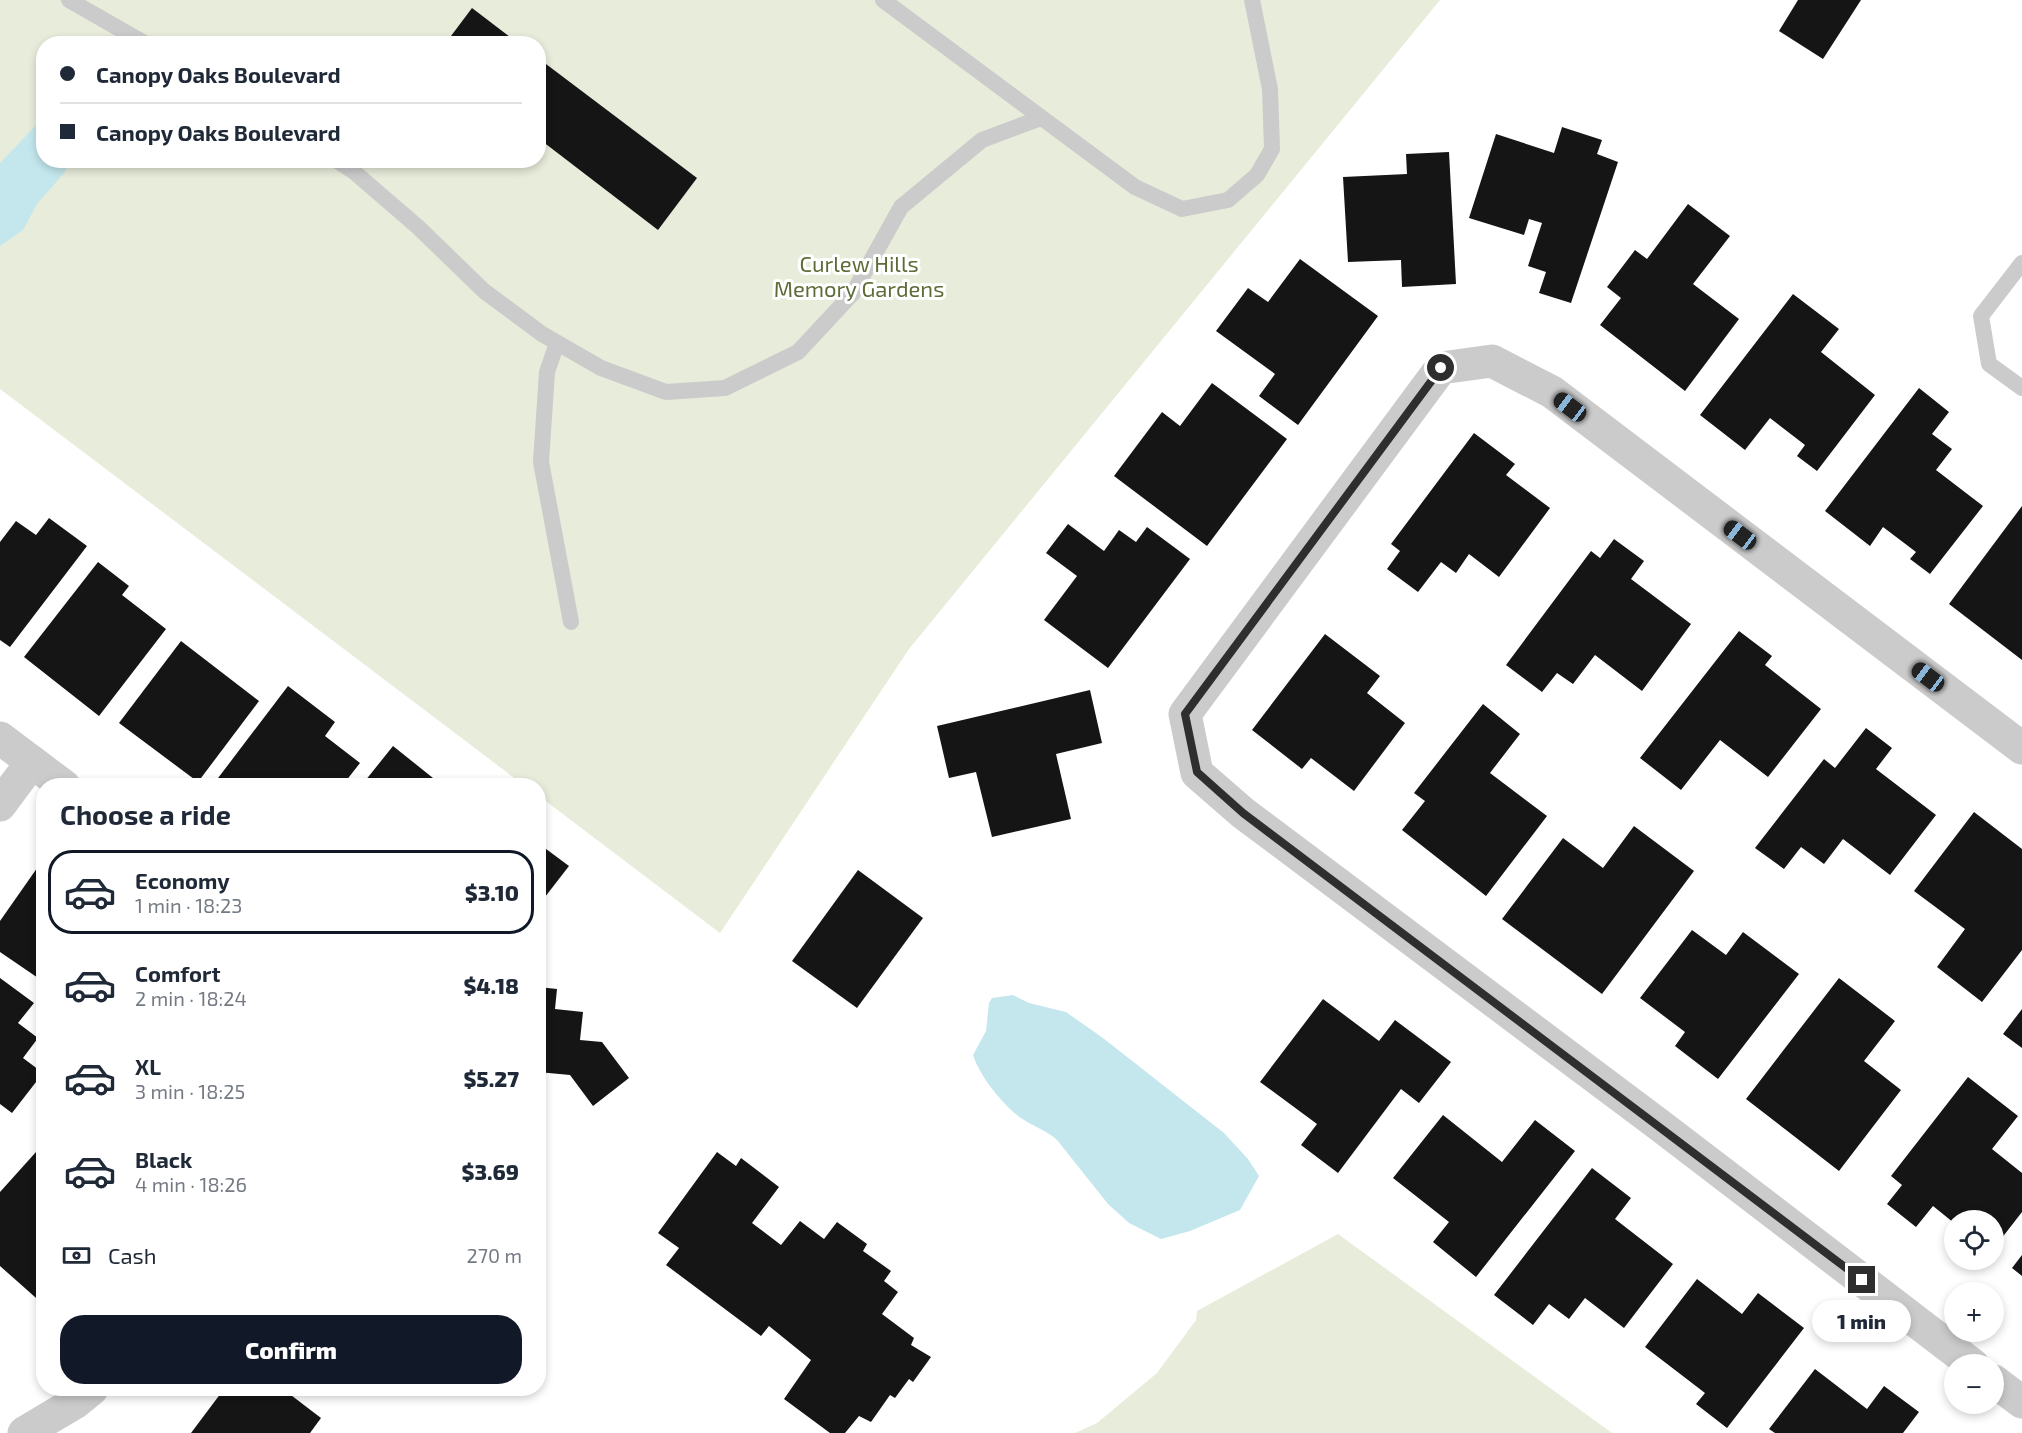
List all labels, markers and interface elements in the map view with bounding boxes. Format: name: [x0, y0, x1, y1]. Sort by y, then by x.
text: Canopy Oaks Boulevard: [96, 61, 341, 87]
text: Canopy Oaks Boulevard: [96, 119, 341, 145]
park label: Curlew Hills Memory Gardens: [774, 250, 944, 301]
route start: [1427, 354, 1454, 381]
car: [1550, 389, 1590, 425]
car: [1720, 517, 1760, 553]
car: [1908, 659, 1948, 695]
text: Choose a ride: [60, 798, 231, 830]
icon: car: [63, 865, 117, 919]
text: Economy: [135, 867, 230, 893]
text: $3.10: [465, 879, 519, 905]
text: 1 min · 18:23: [135, 893, 242, 917]
icon: car: [63, 958, 117, 1012]
text: Comfort: [135, 960, 220, 986]
text: $4.18: [463, 972, 519, 998]
text: 2 min · 18:24: [135, 986, 247, 1010]
icon: car: [63, 1051, 117, 1105]
text: XL: [135, 1053, 161, 1079]
text: $5.27: [463, 1065, 519, 1091]
text: 3 min · 18:25: [135, 1079, 245, 1103]
icon: car: [63, 1144, 117, 1198]
text: Black: [135, 1146, 192, 1172]
text: $3.69: [462, 1158, 519, 1184]
text: 4 min · 18:26: [135, 1172, 247, 1196]
map controls: [1944, 1210, 2004, 1414]
button: locate: [1944, 1210, 2004, 1270]
icon: cash: [60, 1239, 93, 1272]
text: Cash: [108, 1242, 157, 1268]
text: 270 m: [466, 1243, 522, 1267]
route end: [1848, 1266, 1875, 1293]
button: +: [1944, 1282, 2004, 1342]
callout: 1 min: [1812, 1301, 1912, 1343]
text: 1 min: [1837, 1309, 1886, 1333]
button: Confirm: [60, 1315, 522, 1384]
button: −: [1944, 1354, 2004, 1414]

